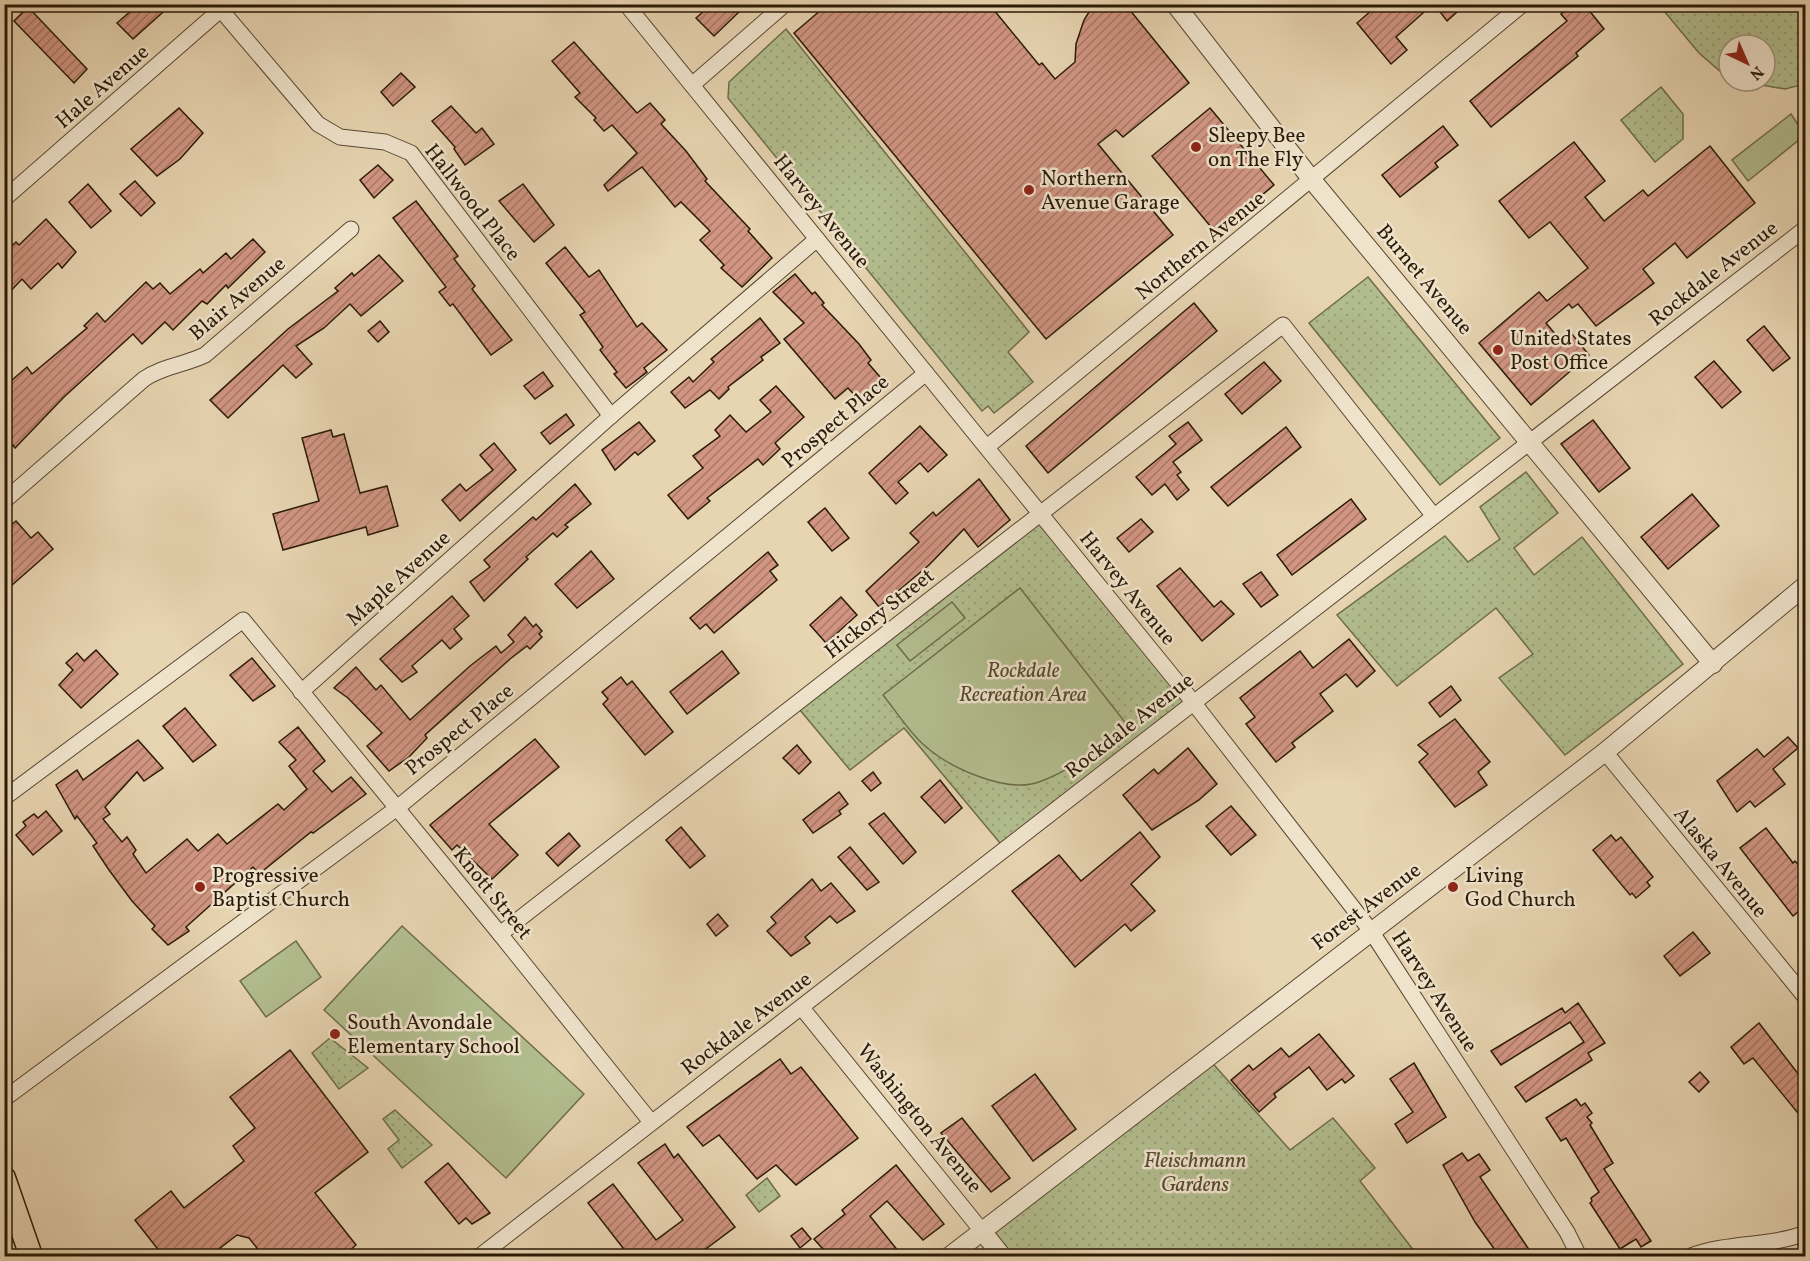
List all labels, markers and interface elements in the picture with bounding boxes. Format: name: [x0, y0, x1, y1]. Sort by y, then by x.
north arrow: [1717, 33, 1777, 93]
street label: Hale Avenue: [50, 38, 156, 136]
text: N: [1744, 60, 1768, 85]
place label: Sleepy Bee on The Fly: [1208, 122, 1306, 175]
street label: Hallwood Place: [417, 138, 527, 268]
marker: Sleepy Bee on The Fly: [1189, 140, 1203, 154]
street label: Harvey Avenue: [766, 149, 876, 275]
place label: Northern Avenue Garage: [1041, 165, 1180, 218]
marker: Northern Avenue Garage: [1022, 183, 1036, 197]
street label: Northern Avenue: [1130, 185, 1272, 308]
street label: Rockdale Avenue: [1643, 215, 1785, 334]
street label: Burnet Avenue: [1369, 218, 1479, 342]
street label: Blair Avenue: [184, 250, 292, 348]
place label: United States Post Office: [1510, 325, 1631, 378]
marker: United States Post Office: [1491, 343, 1505, 357]
street label: Prospect Place: [776, 368, 896, 476]
street label: Maple Avenue: [341, 524, 457, 634]
street label: Harvey Avenue: [1072, 526, 1182, 652]
street label: Hickory Street: [819, 562, 941, 666]
park label: Rockdale Recreation Area: [959, 657, 1087, 710]
street label: Rockdale Avenue: [1059, 667, 1201, 786]
street label: Prospect Place: [399, 677, 521, 783]
street label: Alaska Avenue: [1666, 801, 1774, 925]
street label: Knott Street: [445, 841, 538, 946]
street label: Forest Avenue: [1306, 857, 1428, 958]
place label: Progressive Baptist Church: [212, 862, 350, 915]
place label: Living God Church: [1465, 862, 1576, 915]
marker: Progressive Baptist Church: [193, 880, 207, 894]
marker: Living God Church: [1446, 880, 1460, 894]
street label: Harvey Avenue: [1384, 925, 1484, 1058]
street label: Rockdale Avenue: [676, 965, 818, 1083]
place label: South Avondale Elementary School: [347, 1009, 520, 1062]
marker: South Avondale Elementary School: [328, 1027, 342, 1041]
street label: Washington Avenue: [849, 1038, 988, 1200]
park label: Fleischmann Gardens: [1144, 1147, 1246, 1200]

